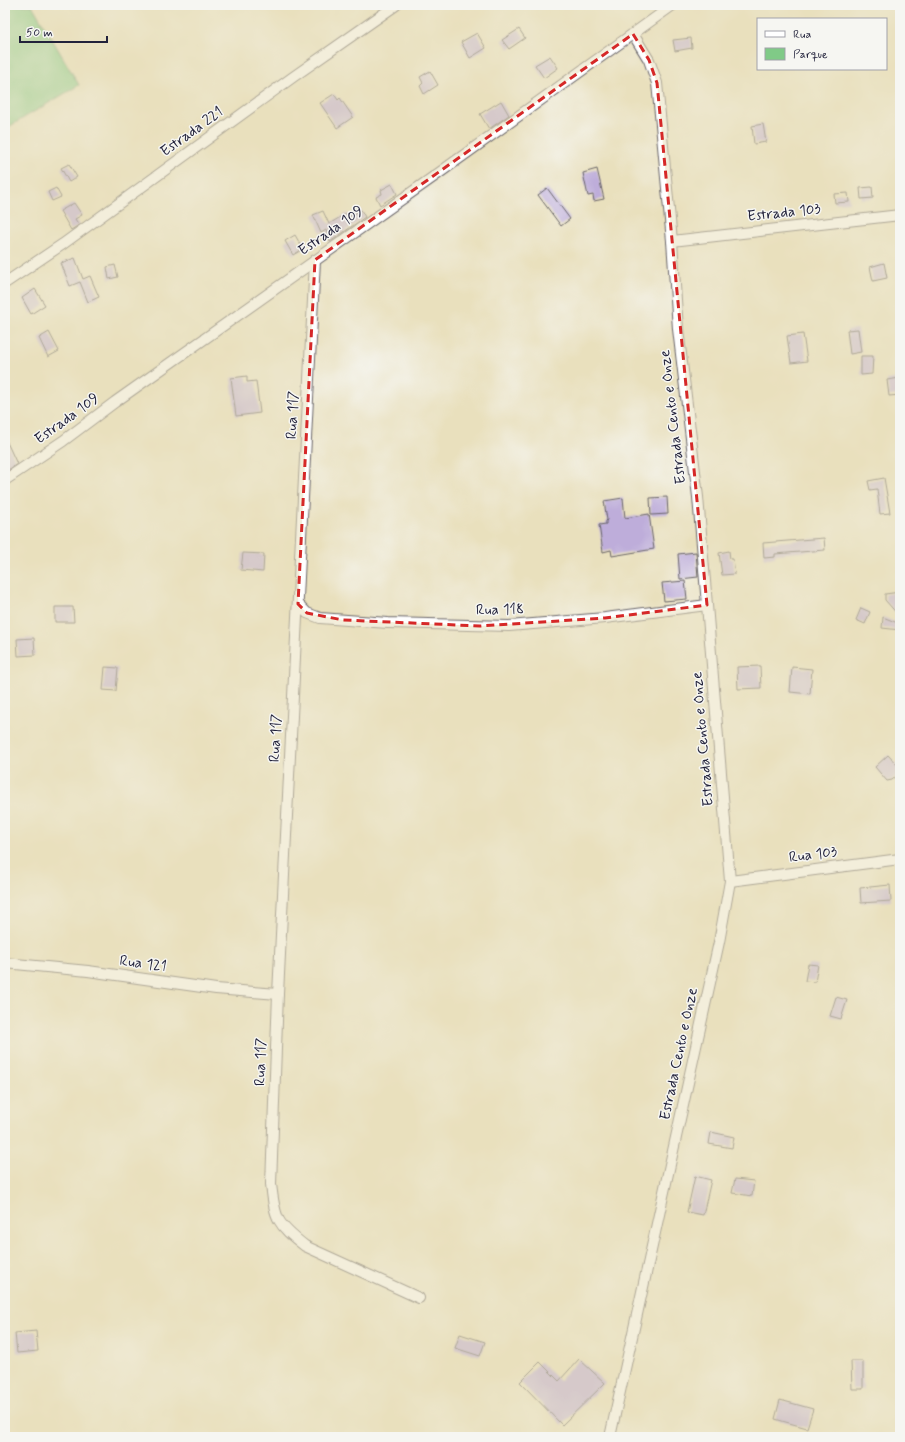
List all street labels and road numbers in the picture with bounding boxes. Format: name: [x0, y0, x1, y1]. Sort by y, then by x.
street label: Estrada 221: [157, 102, 227, 162]
street label: Estrada 103: [746, 199, 822, 227]
street label: Estrada 109: [294, 201, 368, 261]
street label: Estrada Cento e Onze: [655, 349, 691, 485]
street label: Estrada 109: [31, 389, 103, 449]
street label: Rua 117: [282, 390, 304, 440]
street label: Rua 118: [476, 600, 524, 620]
street label: Estrada Cento e Onze: [687, 671, 719, 807]
street label: Rua 117: [265, 713, 287, 763]
street label: Rua 103: [788, 842, 838, 868]
street label: Rua 121: [118, 951, 168, 977]
street label: Estrada Cento e Onze: [655, 986, 703, 1122]
street label: Rua 117: [250, 1037, 272, 1087]

